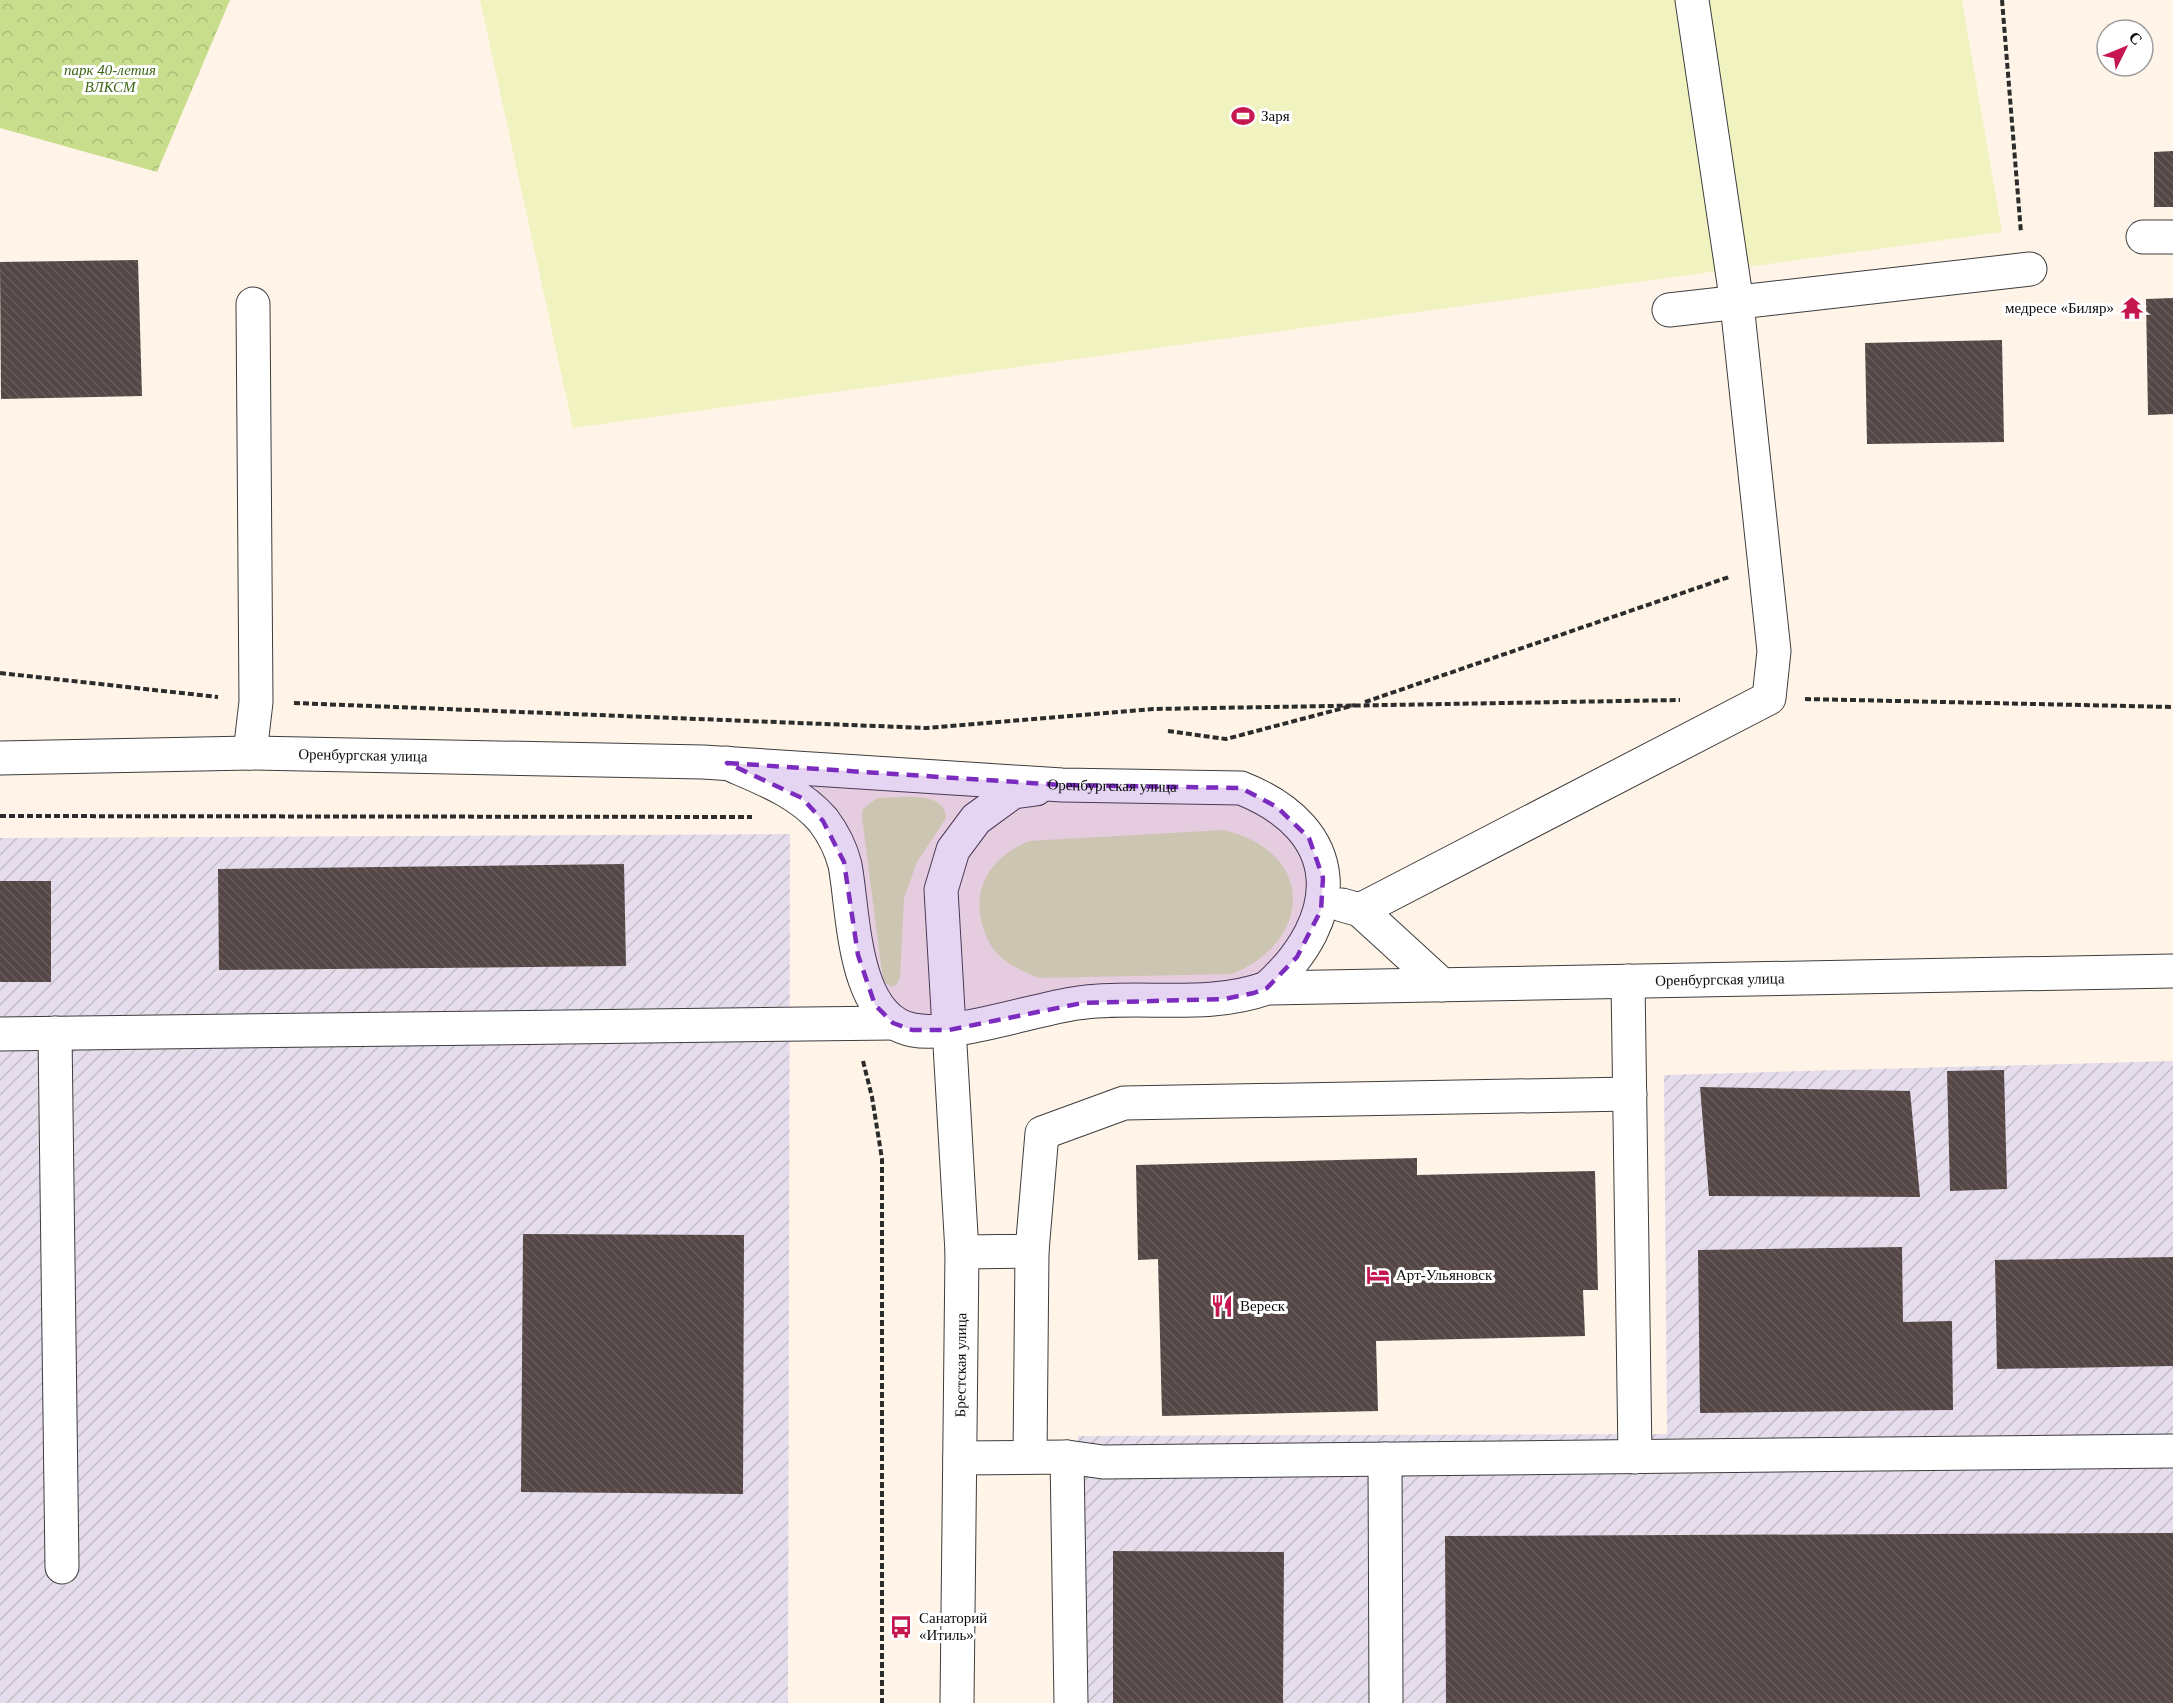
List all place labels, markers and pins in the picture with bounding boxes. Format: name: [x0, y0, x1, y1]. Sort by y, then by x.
sports icon: Заря: [1230, 103, 1256, 129]
place label: Заря: [1261, 108, 1290, 124]
temple icon: медресе «Биляр»: [2119, 295, 2145, 321]
place label: медресе «Биляр»: [2005, 300, 2114, 316]
hotel icon: Арт-Ульяновск: [1365, 1262, 1391, 1288]
place label: Арт-Ульяновск: [1396, 1267, 1493, 1283]
restaurant icon: Вереск: [1209, 1293, 1235, 1319]
place label: Вереск: [1240, 1298, 1286, 1314]
place label: Санаторий «Итиль»: [919, 1610, 987, 1643]
bus stop icon: Санаторий «Итиль»: [888, 1614, 914, 1640]

